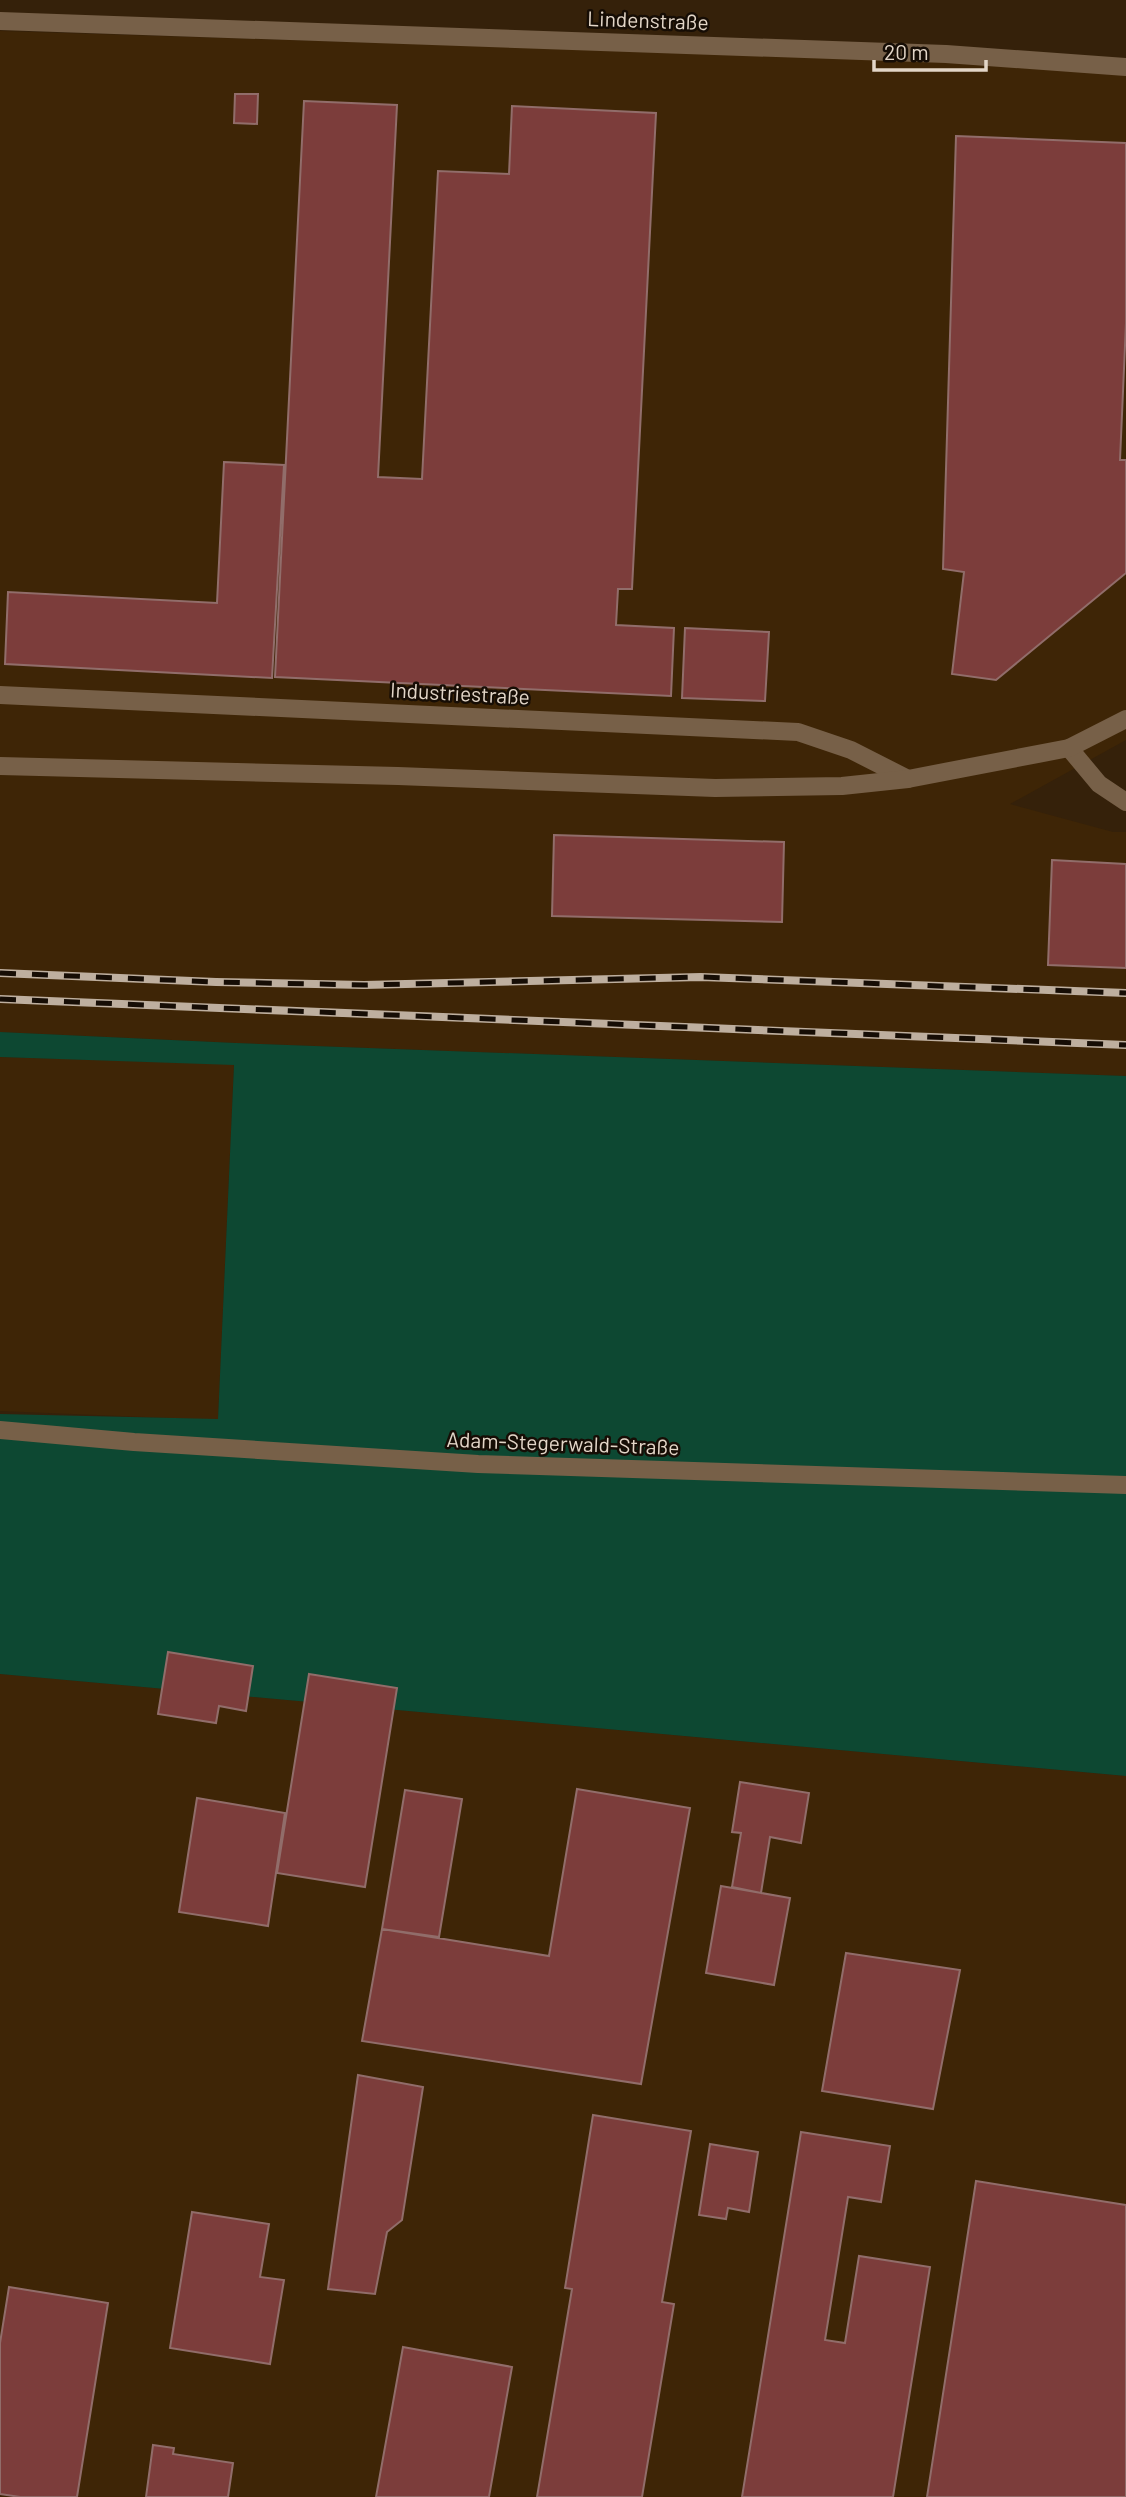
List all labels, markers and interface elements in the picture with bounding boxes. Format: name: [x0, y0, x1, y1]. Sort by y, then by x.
street label: Lindenstraße: [587, 5, 709, 34]
scale bar: [874, 28, 986, 72]
text: 20 m: [884, 39, 929, 64]
street label: Industriestraße: [390, 676, 531, 709]
street label: Adam-Stegerwald-Straße: [446, 1426, 680, 1459]

